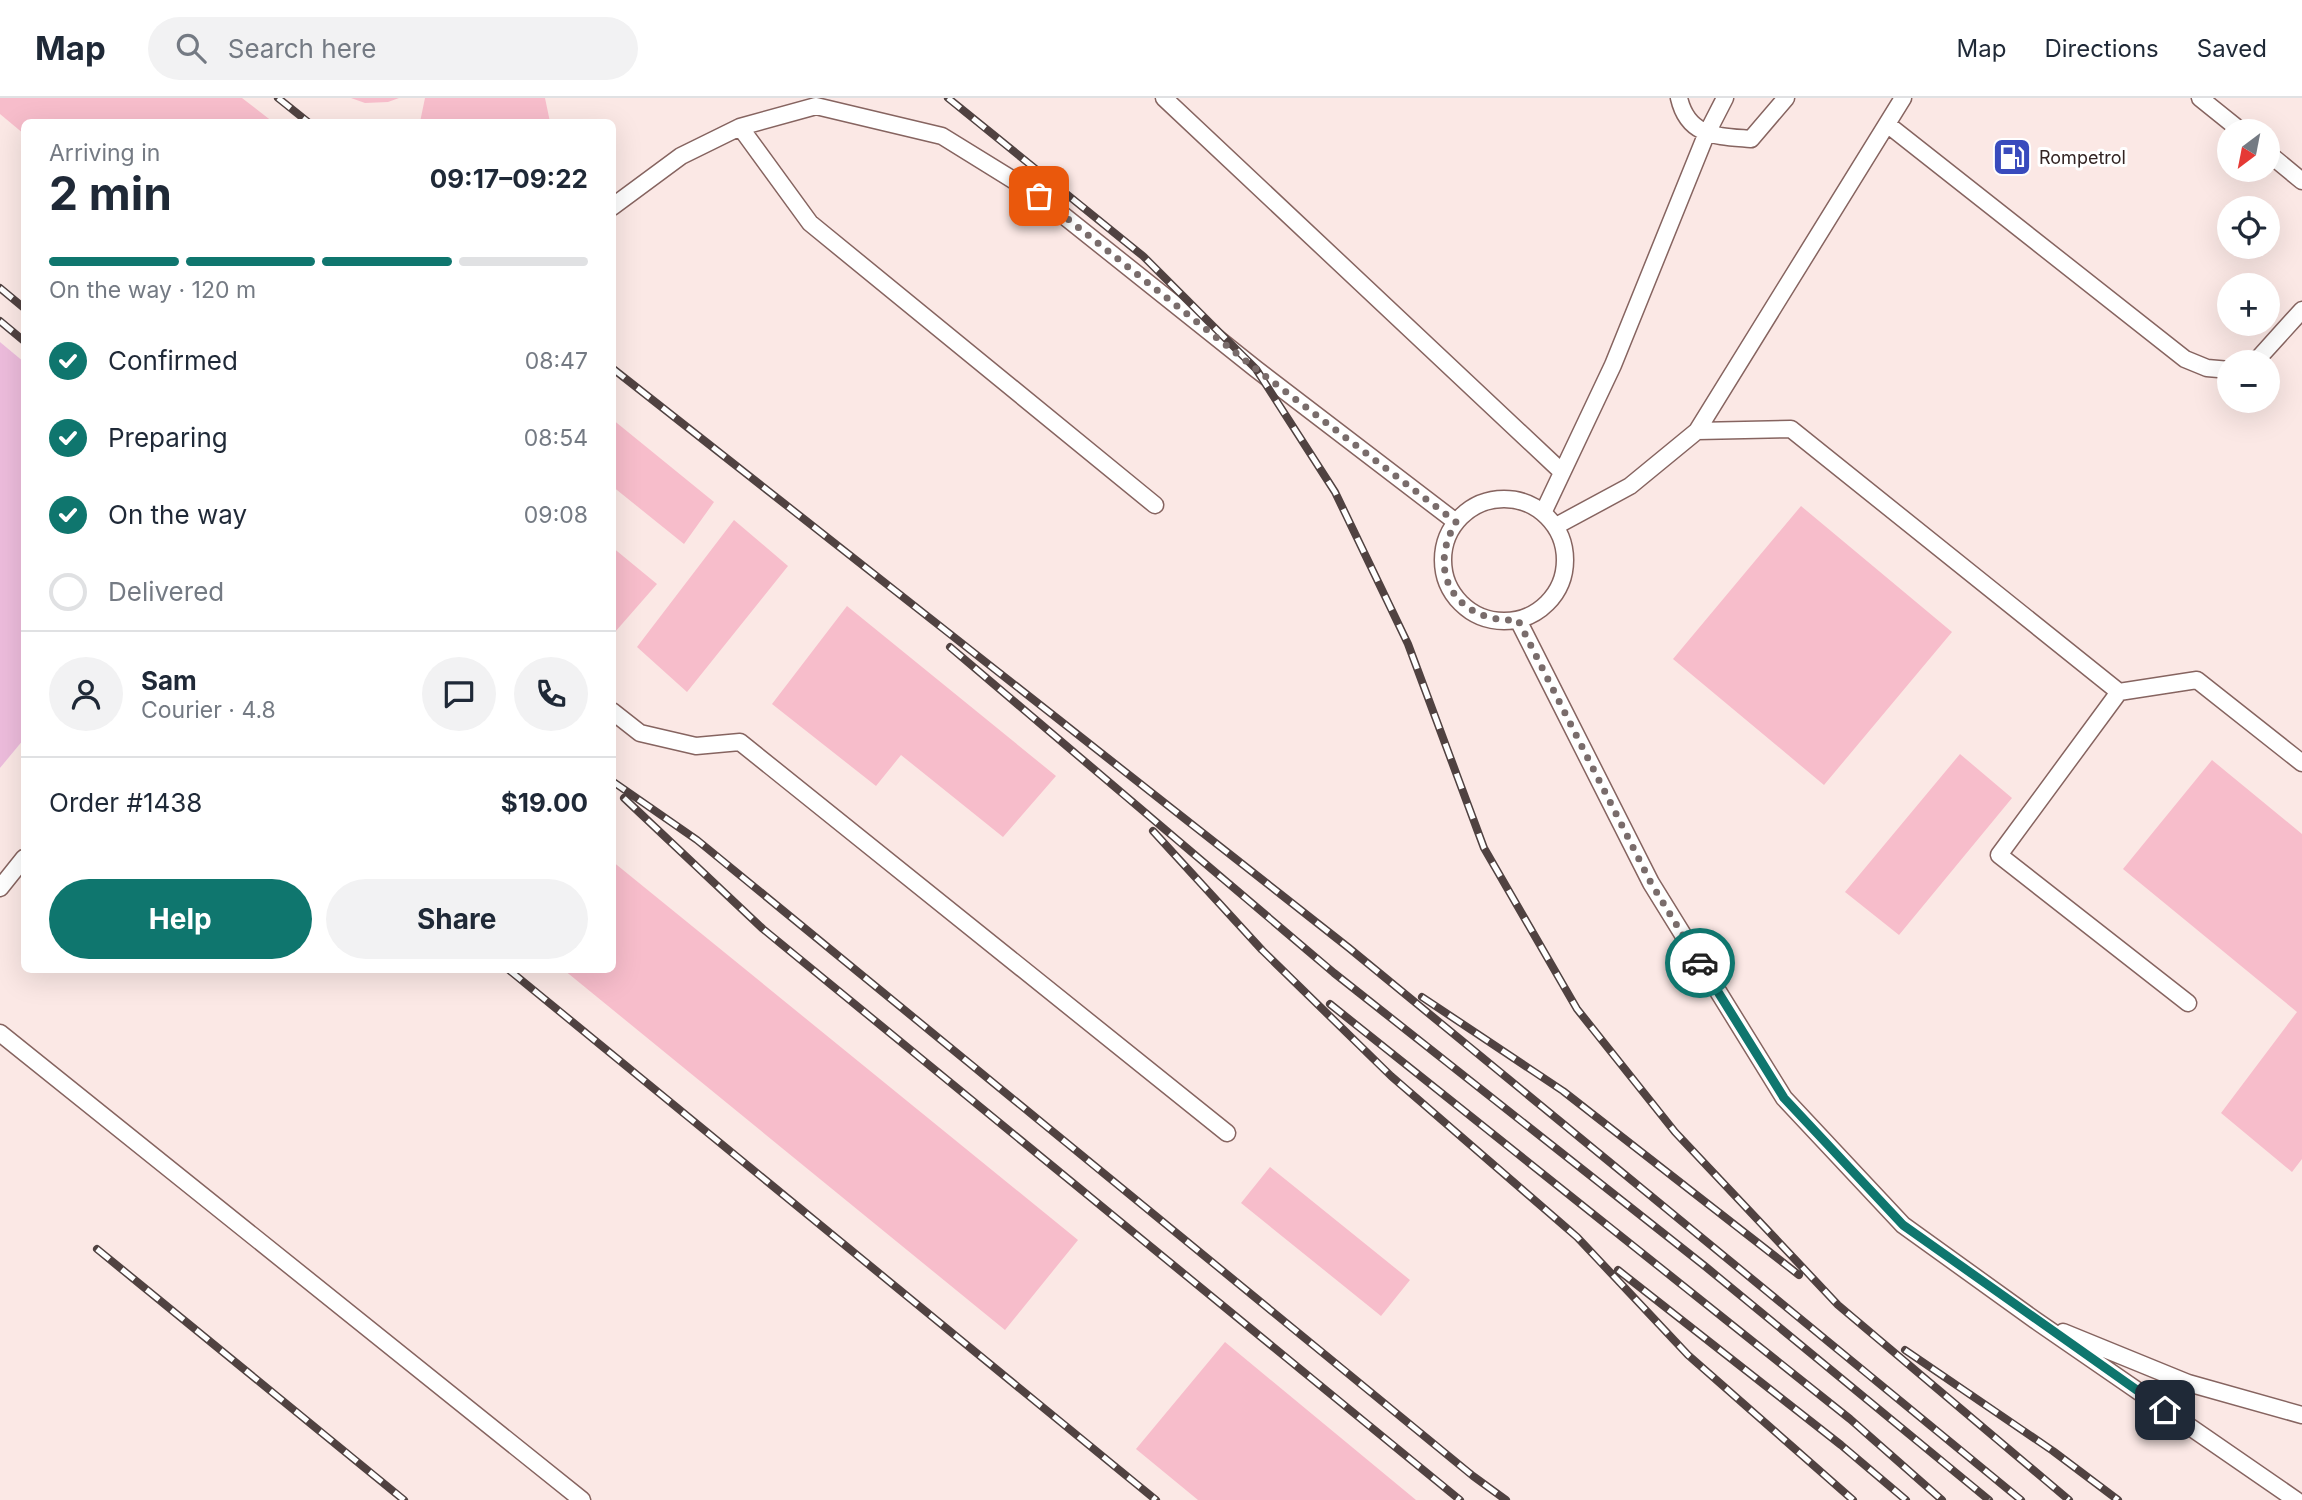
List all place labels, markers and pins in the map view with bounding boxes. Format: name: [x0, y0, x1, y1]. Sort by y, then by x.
fuel station icon: Rompetrol: [1991, 136, 2033, 178]
place label: Rompetrol: [2039, 147, 2126, 168]
pin: [1009, 166, 1069, 226]
pin: [2135, 1380, 2195, 1440]

